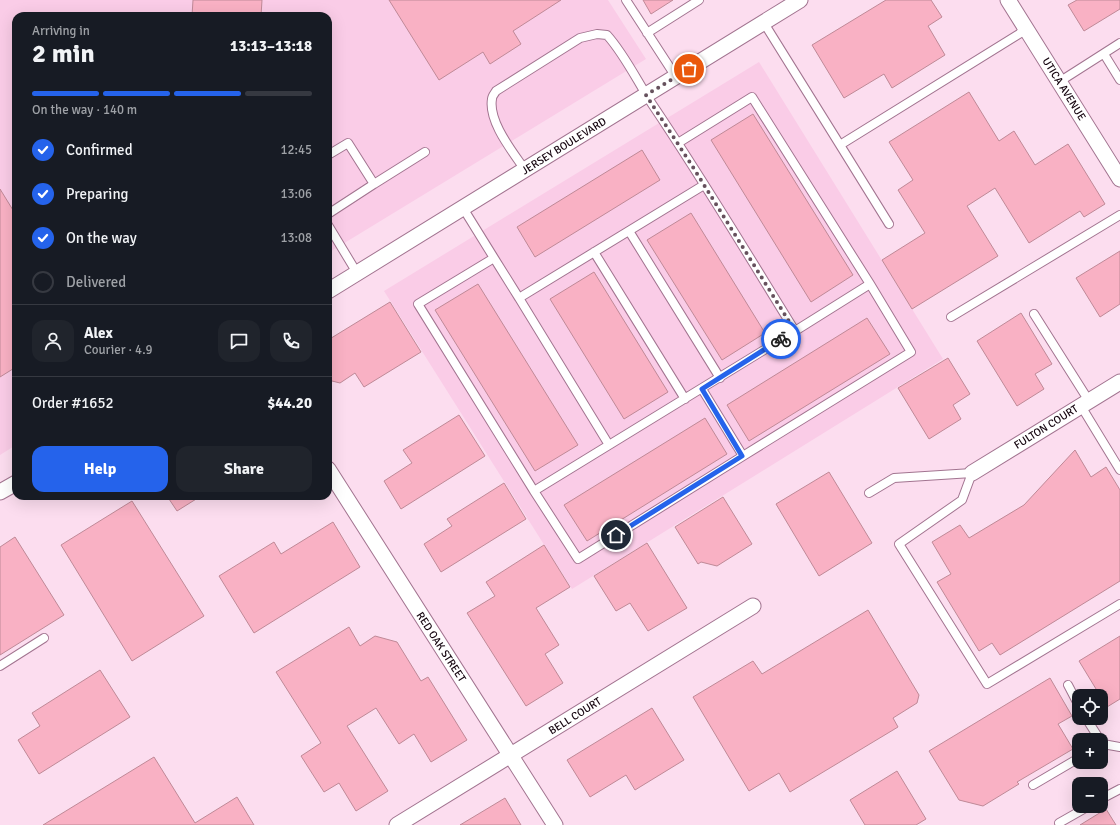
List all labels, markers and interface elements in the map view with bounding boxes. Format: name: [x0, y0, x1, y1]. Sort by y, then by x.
text: Arriving in: [32, 23, 90, 39]
text: 13:13–13:18: [230, 37, 312, 55]
text: 2 min: [32, 38, 95, 70]
pin: [672, 52, 706, 86]
street label: UTICA AVENUE: [1040, 55, 1088, 123]
icon: bag: [678, 58, 700, 80]
text: On the way · 140 m: [32, 102, 137, 118]
street label: JERSEY BOULEVARD: [519, 115, 609, 177]
icon: check: [32, 139, 54, 161]
text: Confirmed: [66, 141, 133, 159]
text: 12:45: [280, 142, 312, 158]
icon: check: [32, 183, 54, 205]
text: Preparing: [66, 185, 129, 203]
text: 13:06: [280, 186, 312, 202]
icon: check: [32, 227, 54, 249]
text: On the way: [66, 229, 137, 247]
text: 13:08: [280, 230, 312, 246]
text: Delivered: [66, 273, 126, 291]
courier: [761, 319, 801, 359]
button: person: [32, 320, 74, 362]
button: chat: [218, 320, 260, 362]
button: phone: [270, 320, 312, 362]
text: Alex: [84, 324, 113, 342]
icon: bike: [770, 328, 792, 350]
text: Courier · 4.9: [84, 342, 153, 358]
text: Order #1652: [32, 394, 114, 412]
text: $44.20: [267, 394, 312, 412]
street label: FULTON COURT: [1012, 402, 1081, 452]
button: Help: [32, 446, 168, 492]
button: Share: [176, 446, 312, 492]
pin: [599, 518, 633, 552]
icon: home: [605, 524, 627, 546]
street label: RED OAK STREET: [414, 610, 469, 685]
map controls: [1072, 689, 1108, 813]
button: locate: [1072, 689, 1108, 725]
street label: BELL COURT: [546, 694, 604, 737]
button: +: [1072, 733, 1108, 769]
button: −: [1072, 777, 1108, 813]

